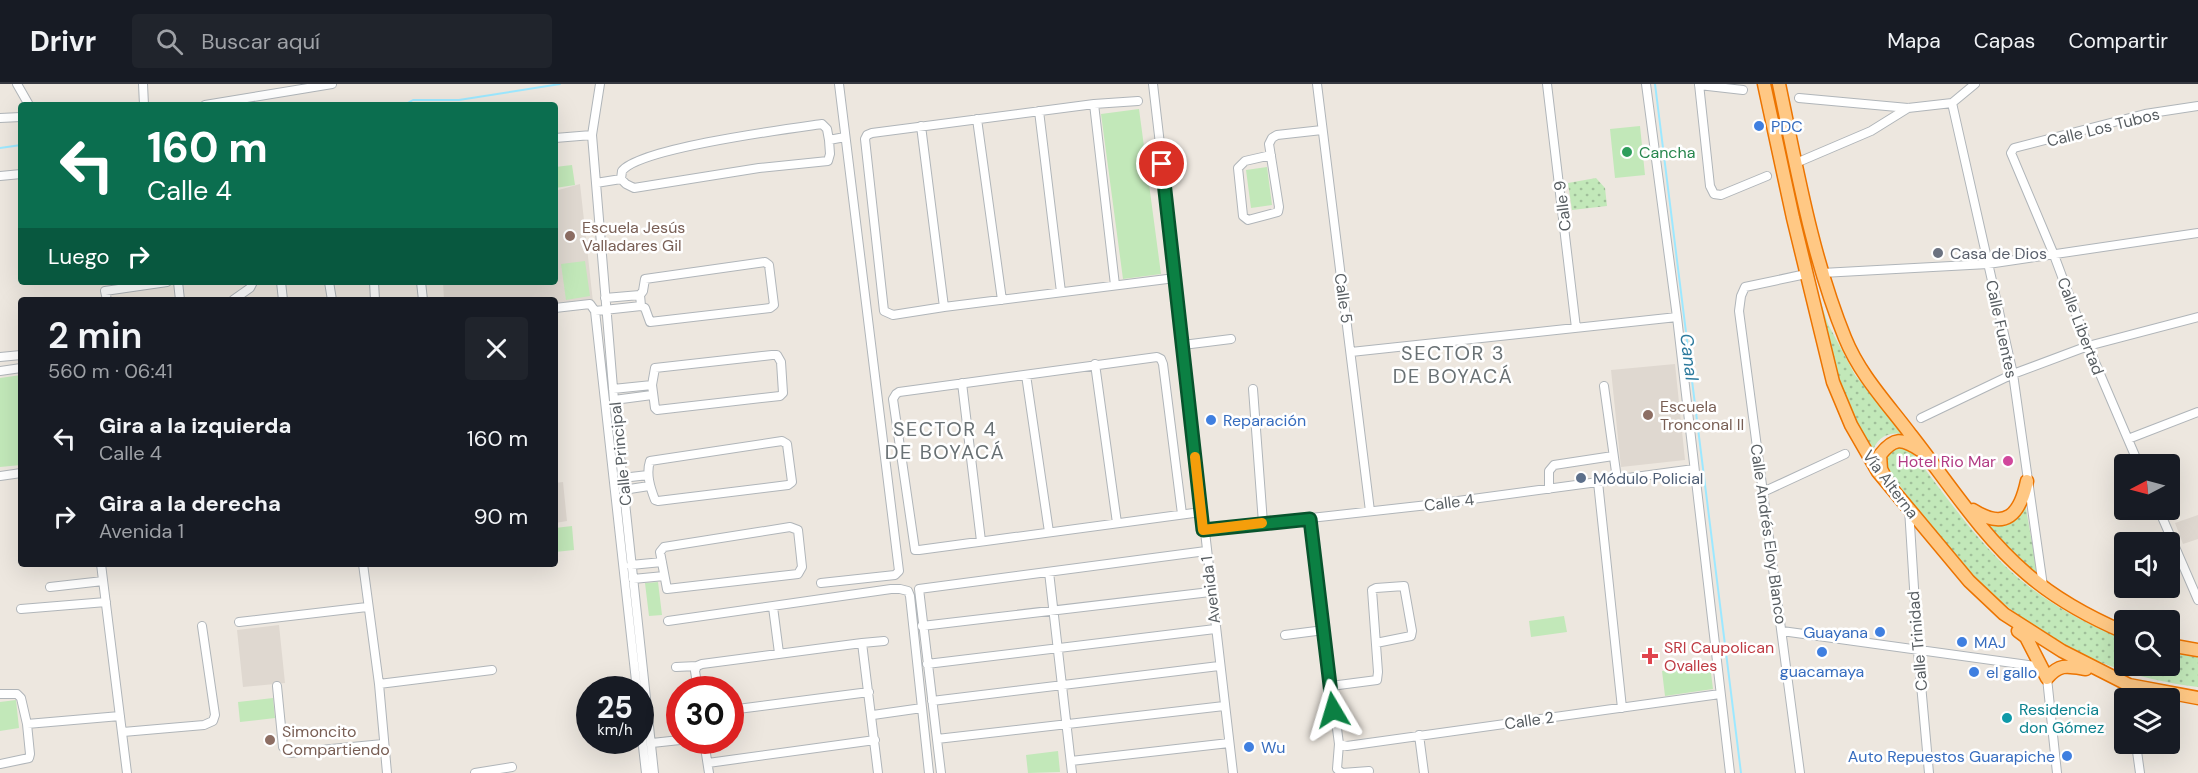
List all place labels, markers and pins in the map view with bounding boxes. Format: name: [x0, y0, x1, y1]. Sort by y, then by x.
place label: PDC: [1771, 116, 1803, 137]
marker: PDC: [1752, 119, 1766, 133]
pin: [1136, 138, 1187, 189]
place label: Cancha: [1639, 142, 1695, 163]
marker: Cancha: [1620, 145, 1634, 159]
place label: Escuela Jesús Valladares Gil: [582, 217, 685, 256]
marker: Escuela Jesús Valladares Gil: [563, 229, 577, 243]
place label: Casa de Dios: [1950, 243, 2047, 264]
marker: Casa de Dios: [1931, 246, 1945, 260]
place label: Escuela Tronconal II: [1660, 396, 1744, 435]
marker: Escuela Tronconal II: [1641, 408, 1655, 422]
place label: Reparación: [1223, 410, 1306, 431]
marker: Reparación: [1204, 413, 1218, 427]
place label: Hotel Rio Mar: [1898, 451, 1996, 472]
marker: Hotel Rio Mar: [2001, 454, 2015, 468]
place label: Módulo Policial: [1593, 468, 1703, 489]
marker: Módulo Policial: [1574, 471, 1588, 485]
place label: Guayana: [1803, 622, 1868, 643]
marker: Guayana: [1873, 625, 1887, 639]
place label: MAJ: [1974, 632, 2006, 653]
marker: MAJ: [1955, 635, 1969, 649]
place label: SRI Caupolican Ovalles: [1664, 637, 1774, 676]
marker: guacamaya: [1815, 645, 1829, 659]
marker: SRI Caupolican Ovalles: [1641, 647, 1659, 665]
place label: guacamaya: [1780, 661, 1864, 682]
place label: el gallo: [1986, 662, 2037, 683]
marker: el gallo: [1967, 665, 1981, 679]
place label: Residencia don Gómez: [2019, 699, 2104, 738]
marker: Residencia don Gómez: [2000, 711, 2014, 725]
place label: Simoncito Compartiendo: [282, 721, 390, 760]
marker: Simoncito Compartiendo: [263, 733, 277, 747]
place label: Wu: [1261, 737, 1285, 758]
marker: Wu: [1242, 740, 1256, 754]
place label: Auto Repuestos Guarapiche: [1848, 746, 2055, 767]
marker: Auto Repuestos Guarapiche: [2060, 749, 2074, 763]

